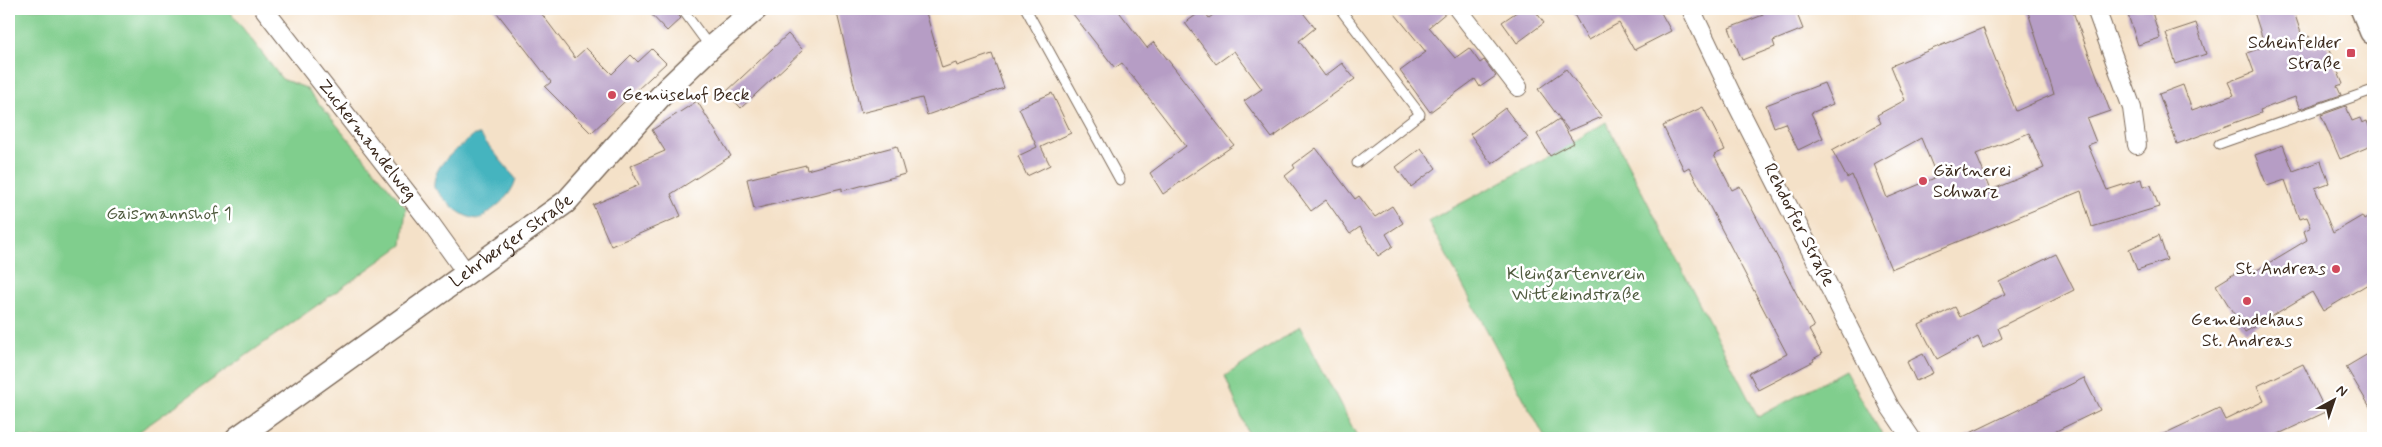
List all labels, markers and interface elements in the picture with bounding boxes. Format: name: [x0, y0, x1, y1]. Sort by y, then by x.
place label: Scheinfelder Straße: [2248, 31, 2342, 76]
marker: Scheinfelder Straße: [2345, 47, 2357, 59]
street label: Zuckermandelweg: [312, 74, 422, 206]
place label: Gemüsehof Beck: [622, 83, 750, 107]
marker: Gemüsehof Beck: [606, 89, 618, 101]
street label: Rehdorfer Straße: [1758, 159, 1840, 291]
place label: Gärtnerei Schwarz: [1933, 159, 2011, 204]
marker: Gärtnerei Schwarz: [1917, 175, 1929, 187]
street label: Lehrberger Straße: [445, 189, 579, 293]
park label: Gaismannshof 1: [106, 202, 232, 226]
place label: St. Andreas: [2236, 257, 2326, 281]
park label: Kleingartenverein Wittekindstraße: [1507, 262, 1645, 307]
marker: St. Andreas: [2330, 263, 2342, 275]
marker: Gemeindehaus St. Andreas: [2241, 295, 2253, 307]
place label: Gemeindehaus St. Andreas: [2191, 308, 2303, 353]
north arrow: [2310, 374, 2360, 424]
text: N: [2332, 381, 2351, 401]

